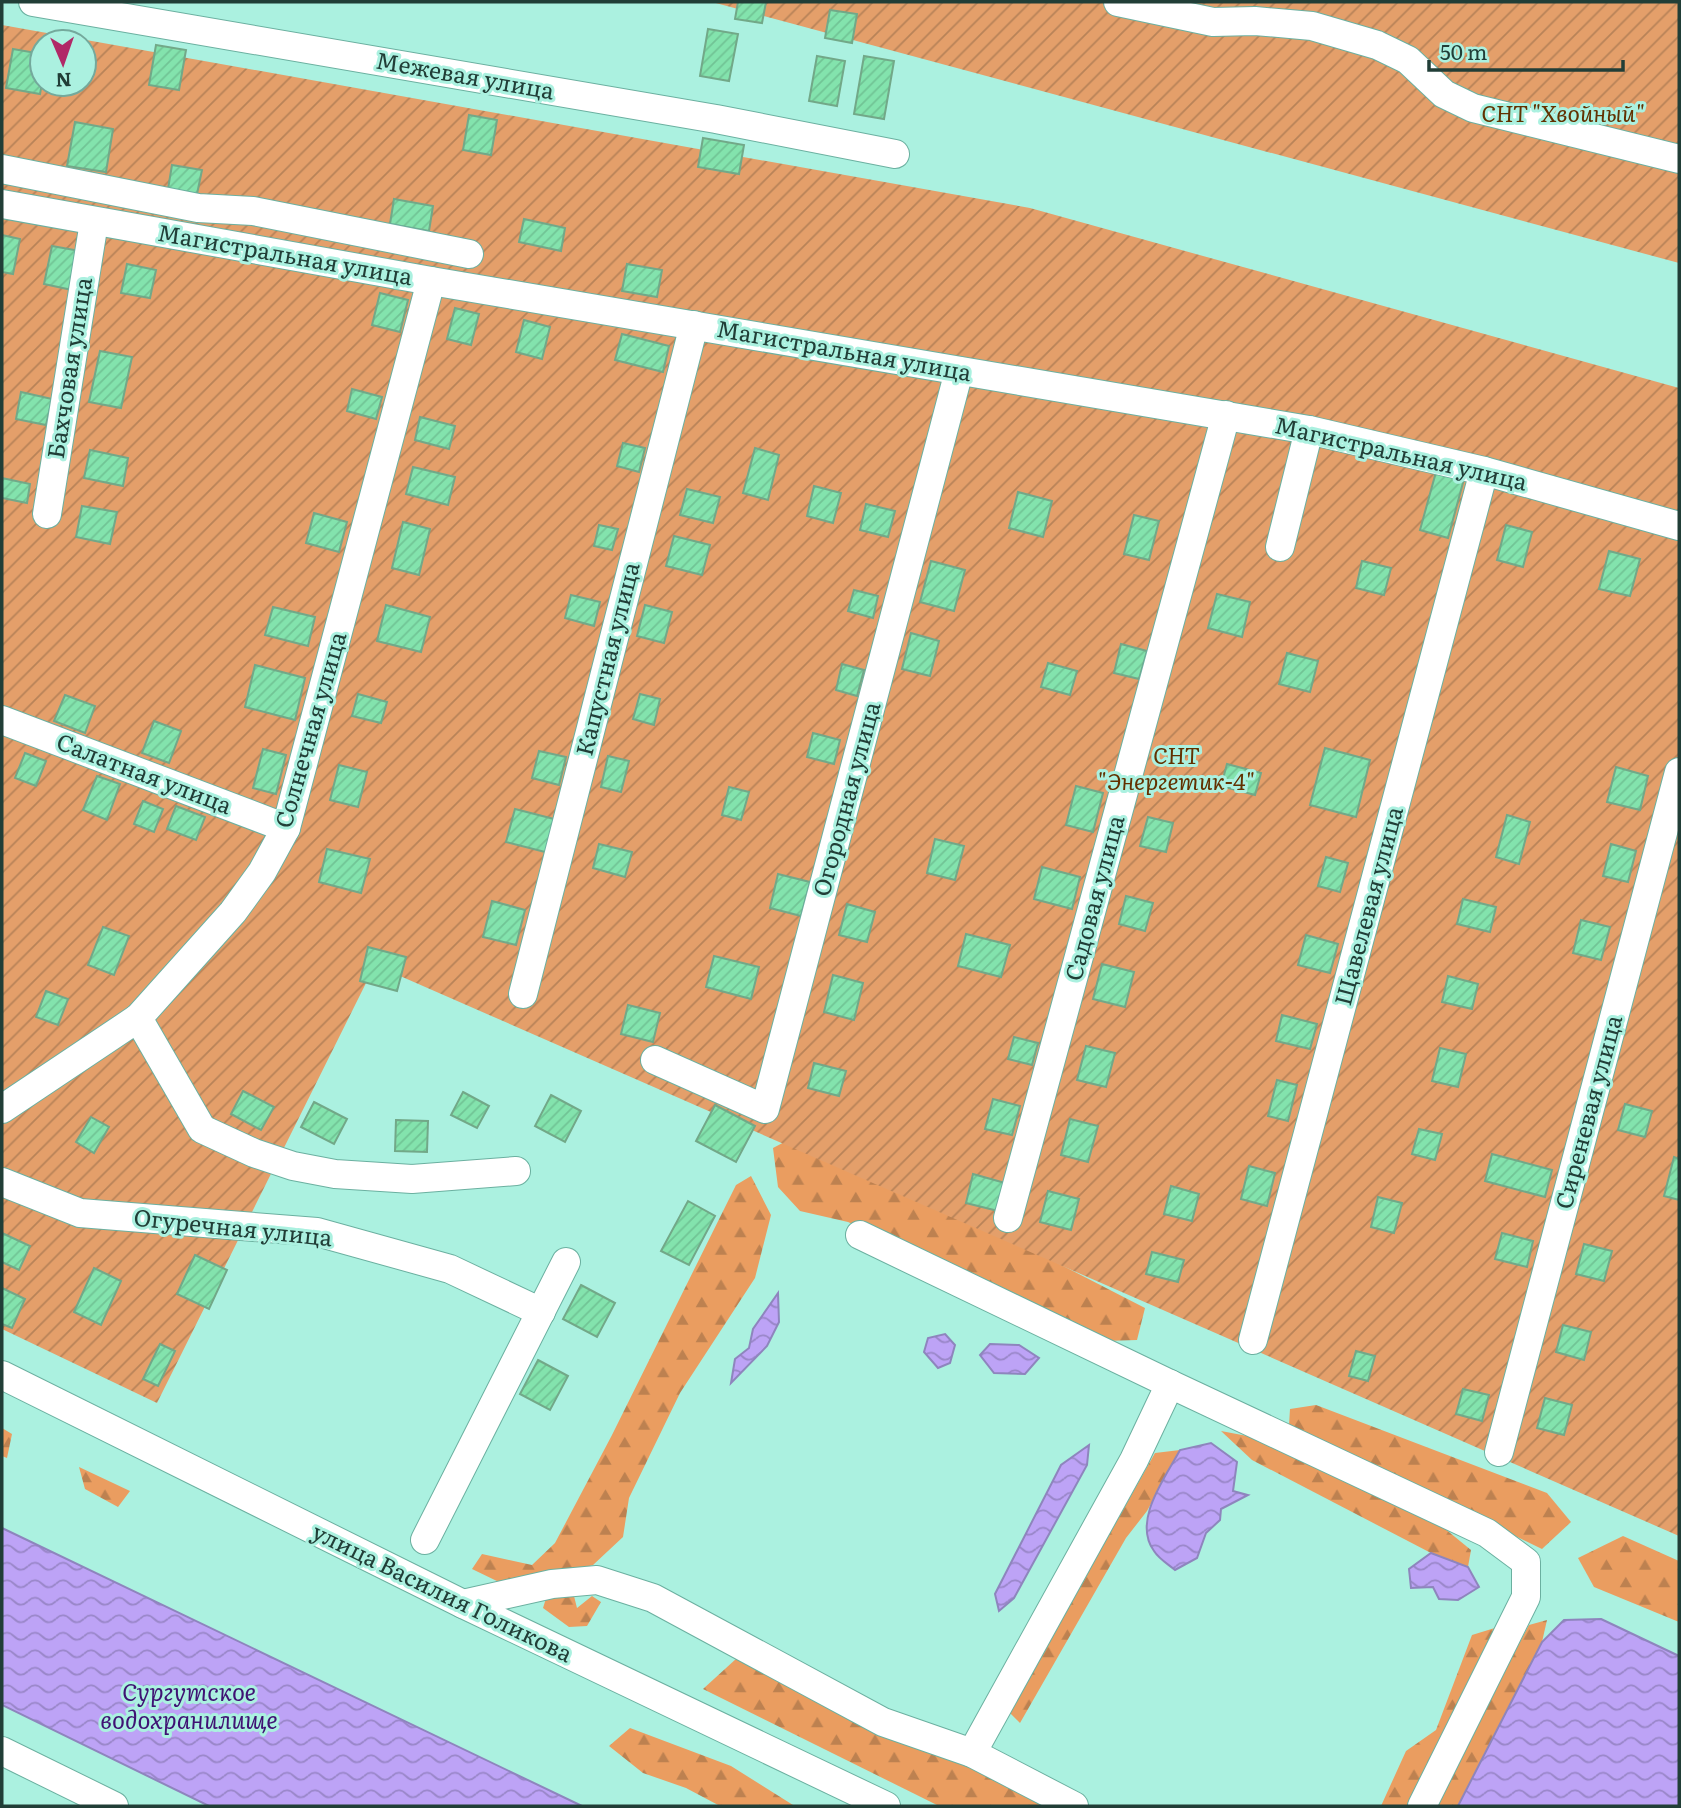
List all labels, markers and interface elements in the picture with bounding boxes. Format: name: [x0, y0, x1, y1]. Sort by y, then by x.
north arrow: [28, 28, 98, 98]
scale bar: [1429, 28, 1623, 72]
text: 50 m: [1440, 35, 1487, 66]
street label: Межевая улица: [374, 42, 558, 107]
text: N: [55, 67, 72, 95]
park label: СНТ "Хвойный": [1481, 95, 1645, 129]
street label: Магистральная улица: [155, 214, 416, 292]
street label: Бахчовая улица: [37, 274, 99, 461]
street label: Магистральная улица: [714, 310, 975, 388]
street label: Магистральная улица: [1272, 406, 1532, 498]
street label: Капустная улица: [566, 558, 647, 759]
street label: Солнечная улица: [265, 627, 353, 831]
street label: Огородная улица: [803, 697, 888, 900]
street label: Салатная улица: [52, 723, 238, 821]
park label: СНТ "Энергетик-4": [1097, 737, 1255, 797]
street label: Щавелевая улица: [1324, 802, 1410, 1009]
street label: Садовая улица: [1055, 810, 1132, 984]
street label: Сиреневая улица: [1545, 1010, 1629, 1212]
street label: Огуречная улица: [132, 1199, 335, 1253]
street label: улица Василия Голикова: [307, 1513, 579, 1669]
water label: Сургутское водохранилище: [100, 1673, 278, 1736]

